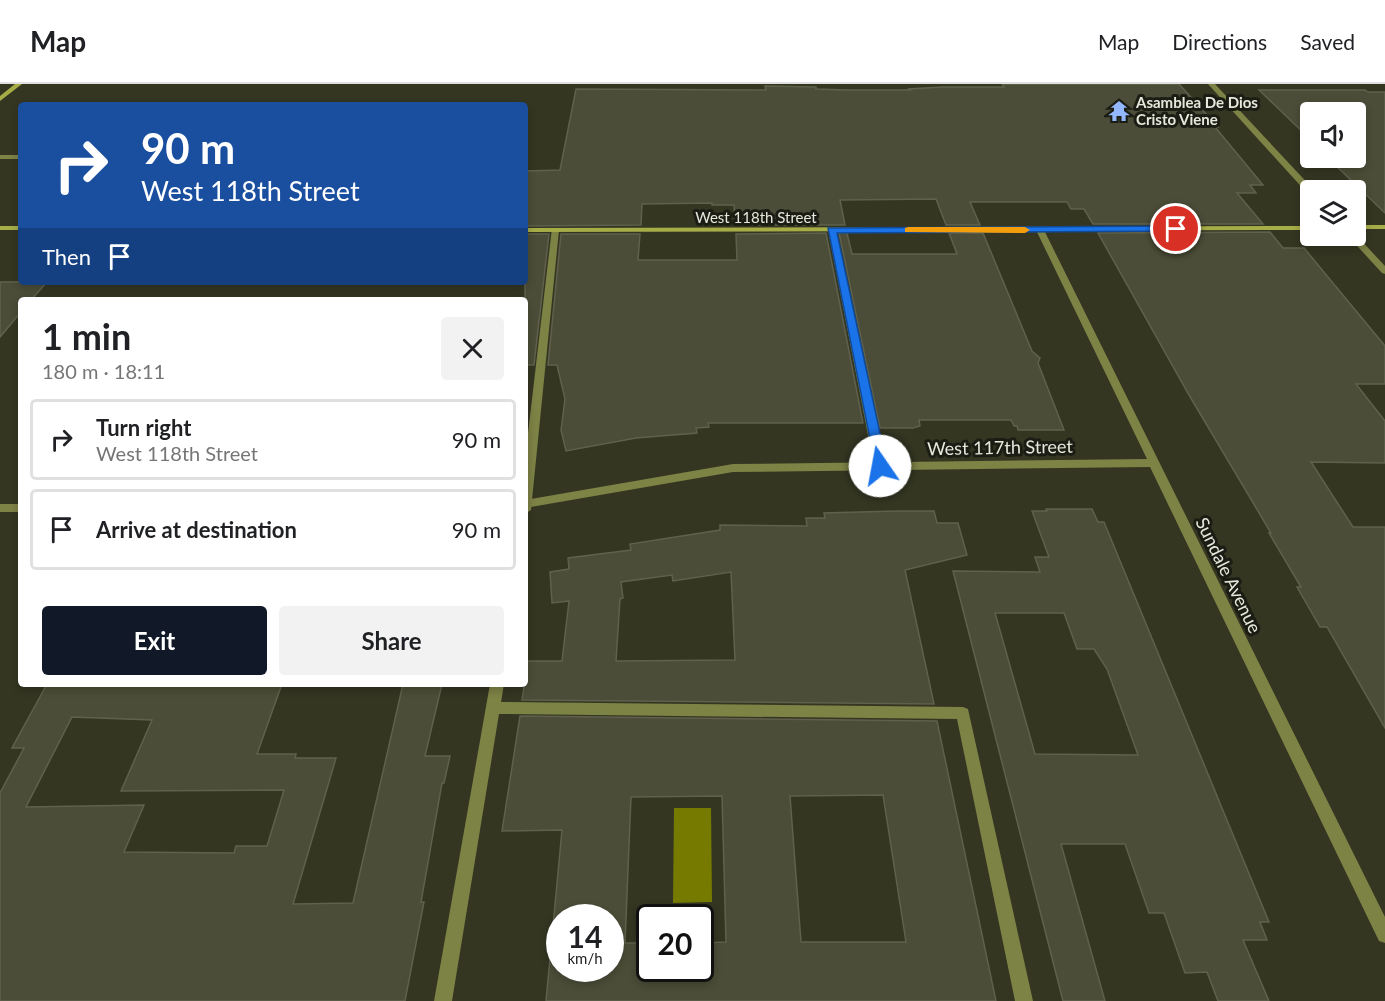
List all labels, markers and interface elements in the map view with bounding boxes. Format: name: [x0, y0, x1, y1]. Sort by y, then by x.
text: Map: [30, 24, 86, 58]
text: Map: [1098, 29, 1139, 54]
text: Directions: [1172, 29, 1267, 54]
text: Saved: [1300, 29, 1355, 54]
place label: Asamblea De Dios Cristo Viene: [1135, 93, 1258, 128]
temple icon: Asamblea De Dios Cristo Viene: [1107, 99, 1131, 123]
map controls: [1300, 102, 1366, 246]
button: sound: [1300, 102, 1366, 168]
text: 90 m: [141, 123, 235, 173]
icon: right: [42, 126, 120, 204]
text: West 118th Street: [141, 174, 360, 207]
button: layers: [1300, 180, 1366, 246]
pin: [1150, 203, 1201, 254]
street label: West 118th Street: [695, 208, 817, 226]
icon: arrive: [1159, 212, 1192, 245]
icon: arrive: [103, 240, 136, 273]
text: Then: [42, 243, 91, 270]
text: 1 min: [42, 314, 131, 358]
button: close: [441, 317, 504, 380]
text: 180 m · 18:11: [42, 359, 165, 383]
text: Turn right: [96, 414, 191, 441]
icon: right: [45, 423, 78, 456]
text: 90 m: [452, 426, 501, 453]
position arrow: [848, 434, 912, 498]
street label: West 117th Street: [927, 435, 1074, 459]
text: West 118th Street: [96, 441, 258, 465]
icon: arrive: [45, 513, 78, 546]
street label: Sundale Avenue: [1191, 514, 1267, 636]
text: Arrive at destination: [96, 516, 297, 543]
text: 90 m: [452, 516, 501, 543]
button: Exit: [42, 606, 267, 675]
button: Share: [279, 606, 504, 675]
speed limit sign: 20: [636, 904, 714, 982]
text: 14: [568, 918, 602, 954]
text: km/h: [567, 949, 603, 967]

